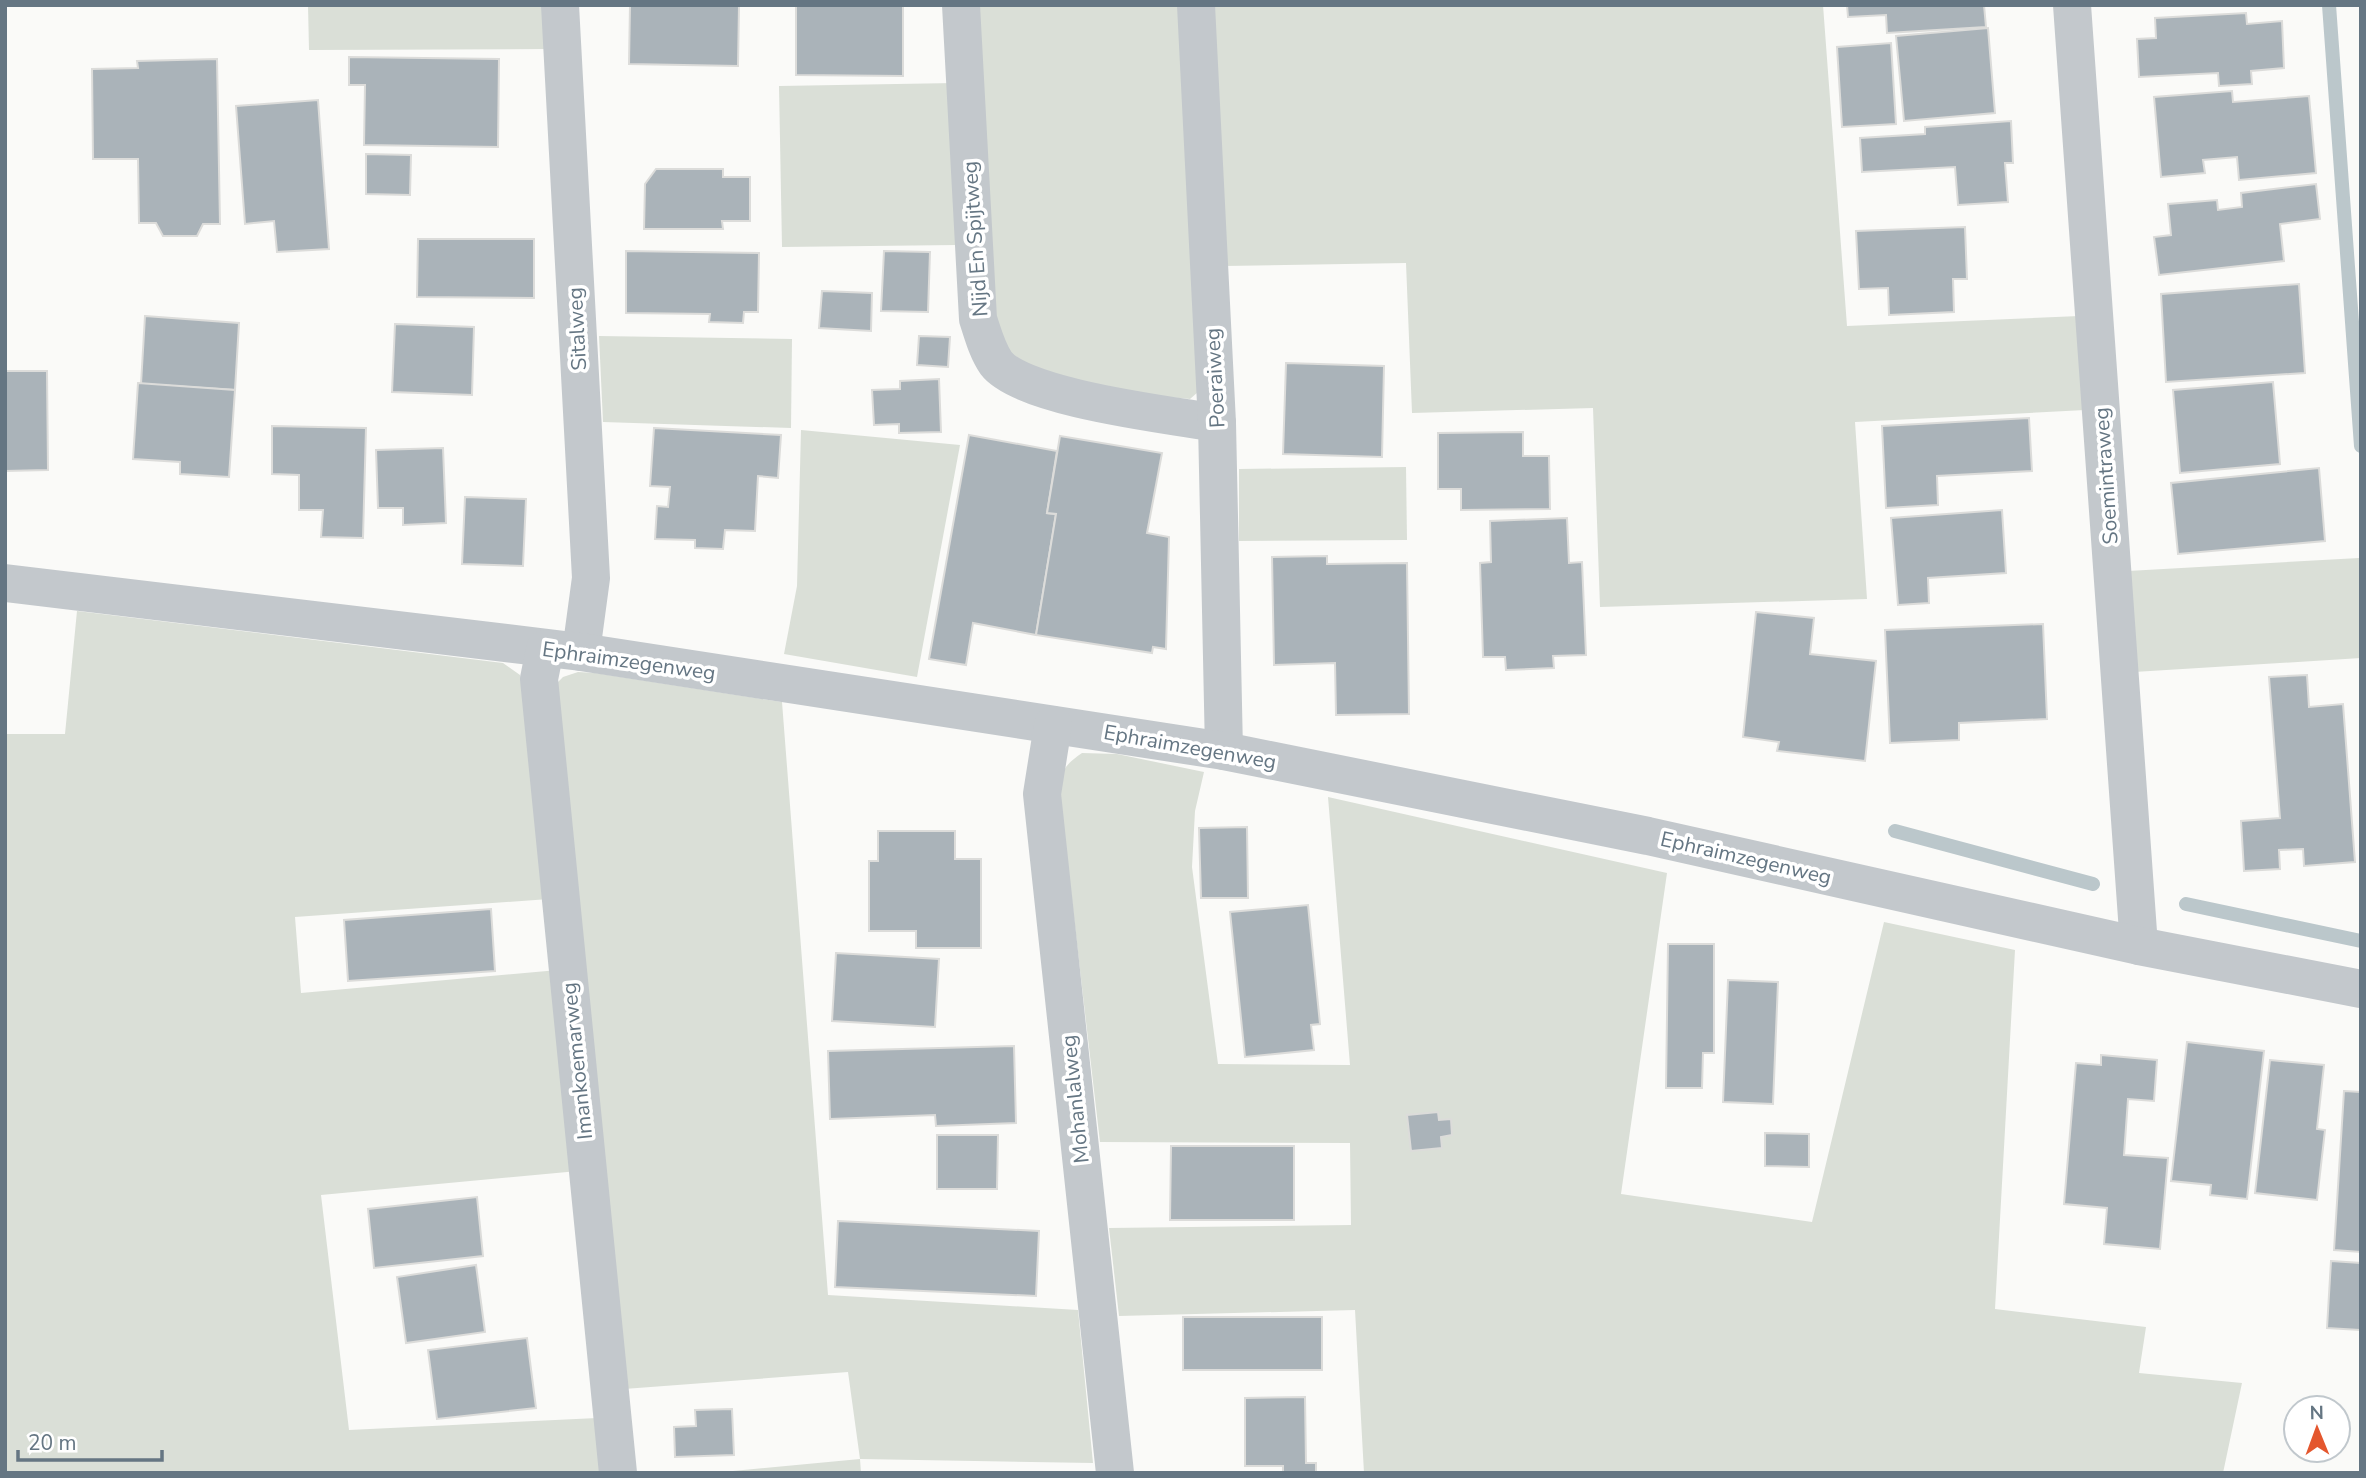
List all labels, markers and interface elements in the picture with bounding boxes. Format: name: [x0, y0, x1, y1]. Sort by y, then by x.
street label: Nijd En Spijtweg: [956, 160, 994, 318]
street label: Sitalweg: [561, 287, 593, 371]
street label: Poeraiweg: [1198, 327, 1232, 429]
street label: Soemintraweg: [2087, 407, 2125, 545]
street label: Ephraimzegenweg: [541, 635, 717, 687]
street label: Ephraimzegenweg: [1102, 718, 1278, 776]
street label: Ephraimzegenweg: [1658, 825, 1834, 891]
street label: Imankoemarweg: [555, 981, 599, 1141]
street label: Mohanlalweg: [1054, 1033, 1096, 1165]
north arrow: [2282, 1394, 2352, 1464]
text: N: [2309, 1400, 2324, 1426]
scale bar: [18, 1418, 161, 1462]
text: 20 m: [28, 1429, 77, 1457]

